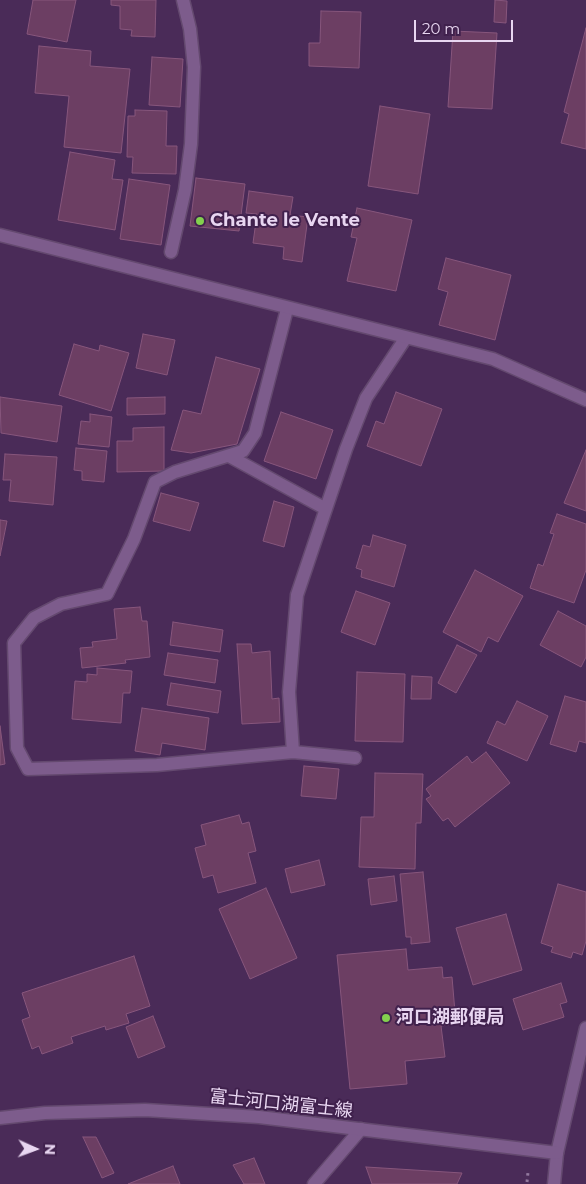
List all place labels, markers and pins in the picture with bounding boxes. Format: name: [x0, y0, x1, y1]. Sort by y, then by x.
place label: Chante le Vente: [210, 210, 360, 232]
marker: Chante le Vente: [194, 215, 206, 227]
place label: 河口湖郵便局: [396, 1007, 504, 1029]
marker: 河口湖郵便局: [380, 1012, 392, 1024]

